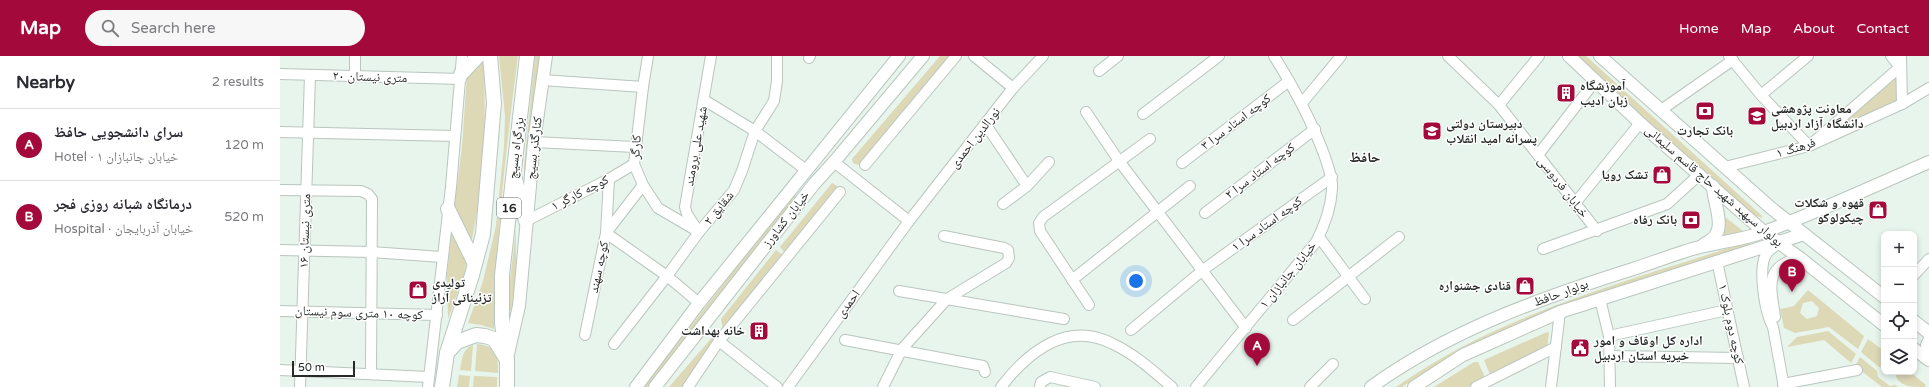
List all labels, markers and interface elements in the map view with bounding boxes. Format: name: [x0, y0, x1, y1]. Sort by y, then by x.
search box: [85, 10, 365, 46]
text: Map: [20, 17, 61, 39]
icon: search: [99, 17, 121, 39]
text: Search here: [131, 19, 215, 37]
text: Home: [1679, 20, 1719, 37]
text: Map: [1741, 20, 1771, 37]
text: About: [1793, 20, 1835, 37]
text: Contact: [1857, 20, 1909, 37]
street label: ۲۰ متری نیستان: [332, 68, 408, 86]
text: Nearby: [16, 72, 75, 93]
text: 2 results: [212, 74, 264, 90]
place label: آموزشگاه زبان ادیب: [1580, 78, 1628, 109]
building icon: آموزشگاه زبان ادیب: [1555, 82, 1577, 104]
street label: کوچه استاد سرا ۳: [1198, 90, 1275, 154]
bank icon: بانک تجارت: [1694, 100, 1716, 122]
place label: معاونت پژوهشی دانشگاه آزاد اردبیل: [1771, 101, 1864, 132]
street label: نورالدین احمدی: [946, 104, 1004, 172]
street label: شهید علی برومند: [681, 105, 711, 187]
school or university icon: معاونت پژوهشی دانشگاه آزاد اردبیل: [1746, 105, 1768, 127]
street label: کنارگذر بسیج: [522, 115, 547, 180]
street label: بزرگراه بسیج: [504, 116, 529, 180]
place label: دبیرستان دولتی پسرانه امید انقلاب: [1446, 116, 1537, 147]
school or university icon: دبیرستان دولتی پسرانه امید انقلاب: [1421, 120, 1443, 142]
street label: بولوار سپهبد شهید حاج قاسم سلیمانی: [1641, 122, 1786, 251]
text: سرای دانشجویی حافظ: [54, 123, 183, 141]
place label: بانک تجارت: [1677, 123, 1734, 139]
street label: کارگر: [627, 134, 645, 161]
street label: فرهنگ ۱: [1774, 134, 1818, 162]
text: A: [24, 137, 34, 153]
text: 120 m: [224, 137, 264, 153]
street label: کوچه استاد سرا ۲: [1222, 139, 1299, 203]
text: Hotel · خیابان جانبازان ۱: [54, 149, 178, 165]
district label: حافظ: [1350, 149, 1380, 166]
street label: خیابان فردوسی: [1534, 153, 1592, 221]
shop icon: تشک رویا: [1651, 164, 1673, 186]
place label: تشک رویا: [1602, 167, 1649, 183]
street label: کوچه کارگر ۱: [548, 171, 612, 214]
street label: خیابان کشاورز: [758, 187, 813, 251]
street label: شقایق ۲: [701, 188, 737, 228]
street label: ۱۶ متری نیستان: [296, 193, 314, 269]
street label: کوچه استاد سرا ۱: [1229, 193, 1306, 255]
text: درمانگاه شبانه روزی فجر: [54, 195, 192, 213]
place label: قهوه و شکلات چیکولوکو: [1794, 195, 1864, 226]
road number: 16: [497, 198, 521, 218]
shop icon: قهوه و شکلات چیکولوکو: [1867, 199, 1889, 221]
text: B: [24, 209, 34, 225]
text: 520 m: [224, 209, 264, 225]
bank icon: بانک رفاه: [1680, 209, 1702, 231]
place label: بانک رفاه: [1633, 212, 1677, 228]
text: Hospital · خیابان آذربایجان: [54, 221, 193, 237]
map controls: [1881, 231, 1917, 375]
button: +: [1881, 231, 1917, 267]
street label: خیابان جانبازان ۱: [1256, 238, 1320, 312]
street label: کوچه سهند: [586, 239, 612, 294]
pin: B: [1779, 259, 1805, 292]
button: −: [1881, 267, 1917, 303]
your location: [1126, 271, 1146, 291]
place label: تولیدی تزئیناتی آراز: [431, 275, 492, 306]
shop icon: قنادی جشنواره: [1514, 275, 1536, 297]
street label: بولوار حافظ: [1531, 276, 1591, 310]
place label: قنادی جشنواره: [1439, 278, 1511, 294]
shop icon: تولیدی تزئیناتی آراز: [407, 279, 429, 301]
street label: کوچه دوم بلوک ۱: [1715, 282, 1747, 366]
street label: احمدی: [832, 287, 864, 321]
street label: کوچه ۱۰ متری سوم نیستان: [295, 303, 424, 323]
button: locate: [1881, 303, 1917, 339]
building icon: خانه بهداشت: [748, 320, 770, 342]
place label: خانه بهداشت: [681, 323, 745, 339]
pin: A: [1244, 333, 1270, 366]
place label: اداره کل اوقاف و امور خیریه استان اردبیل: [1593, 333, 1703, 364]
public building icon: اداره کل اوقاف و امور خیریه استان اردبیل: [1569, 337, 1591, 359]
button: layers: [1881, 339, 1917, 375]
scale bar: [292, 359, 355, 378]
text: 50 m: [298, 361, 325, 374]

